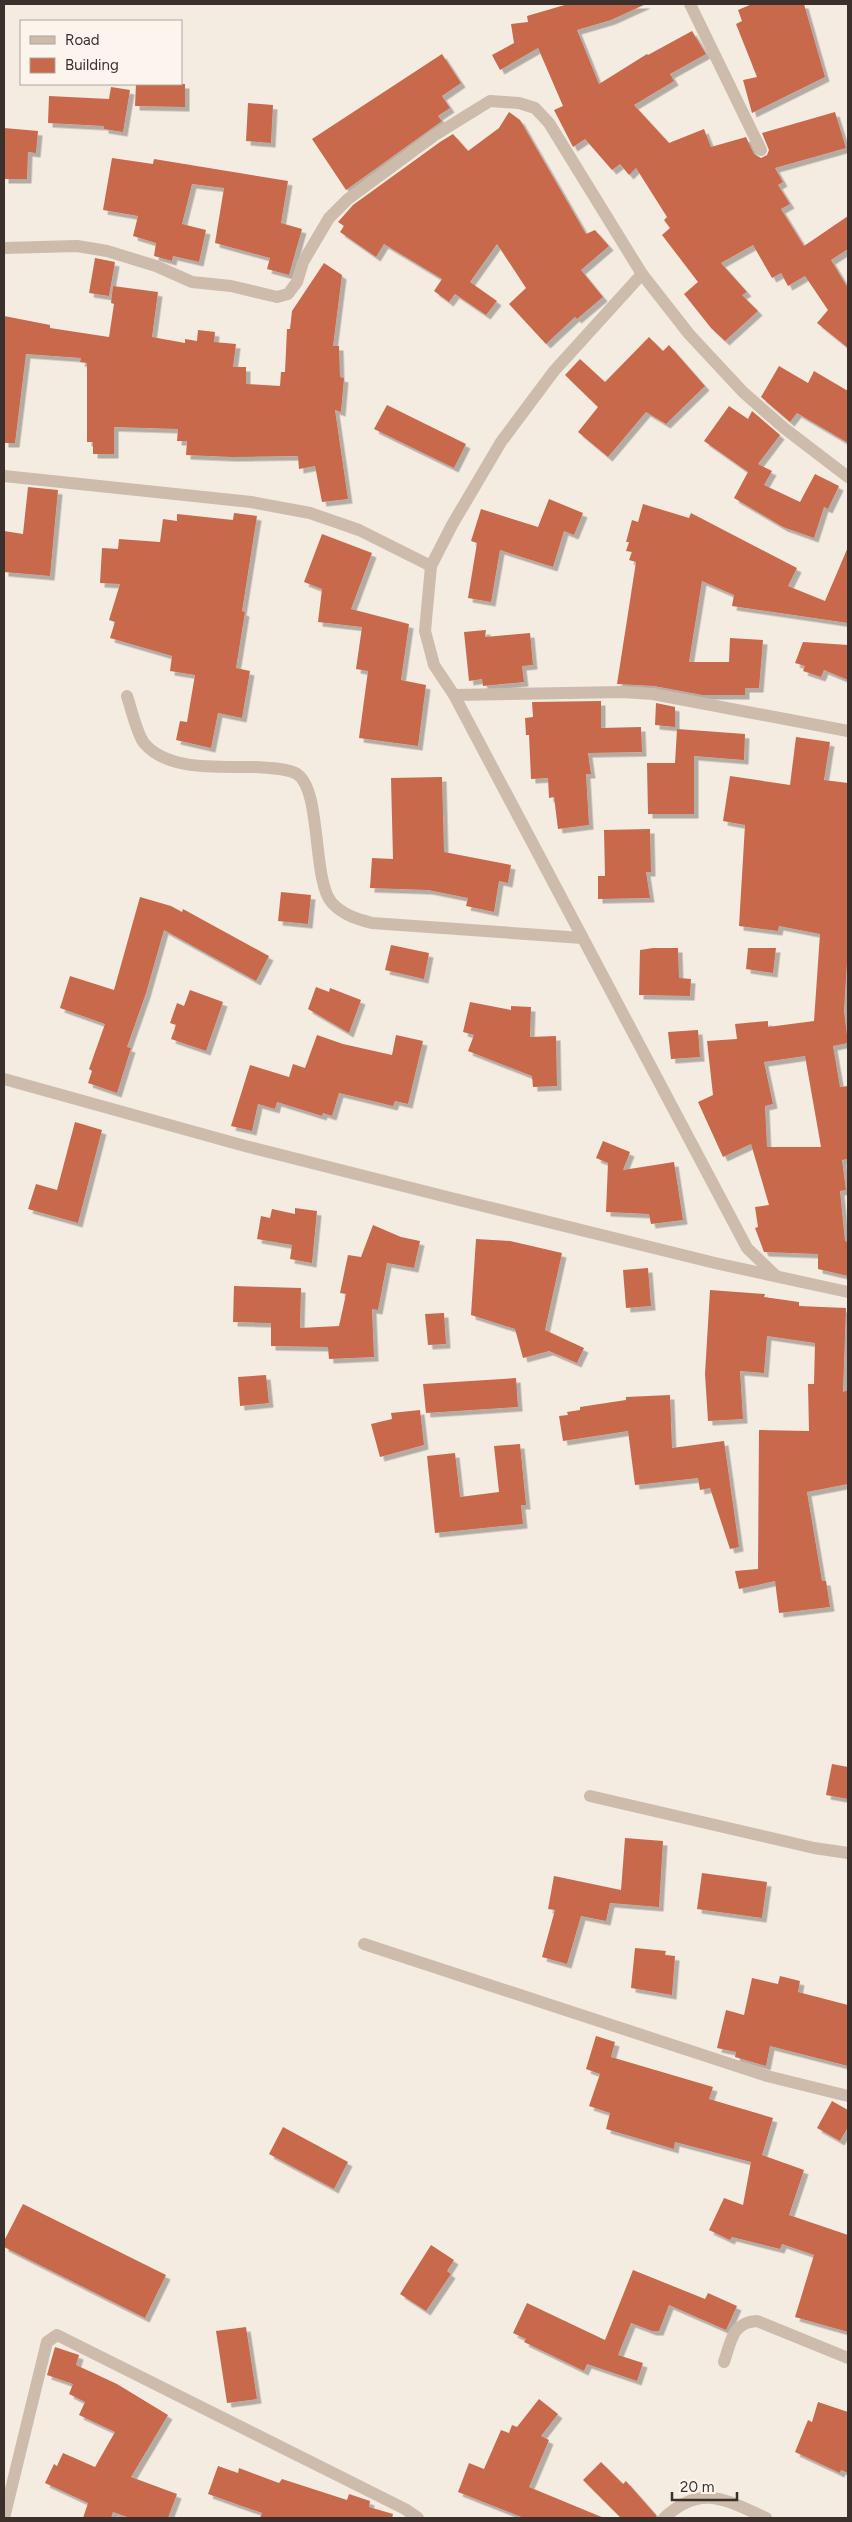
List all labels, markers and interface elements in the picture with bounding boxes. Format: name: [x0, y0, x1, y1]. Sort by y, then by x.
legend: [20, 20, 182, 85]
text: Road: [65, 31, 100, 49]
text: Building: [65, 56, 119, 74]
scale bar: [672, 2470, 737, 2502]
text: 20 m: [680, 2478, 714, 2496]

